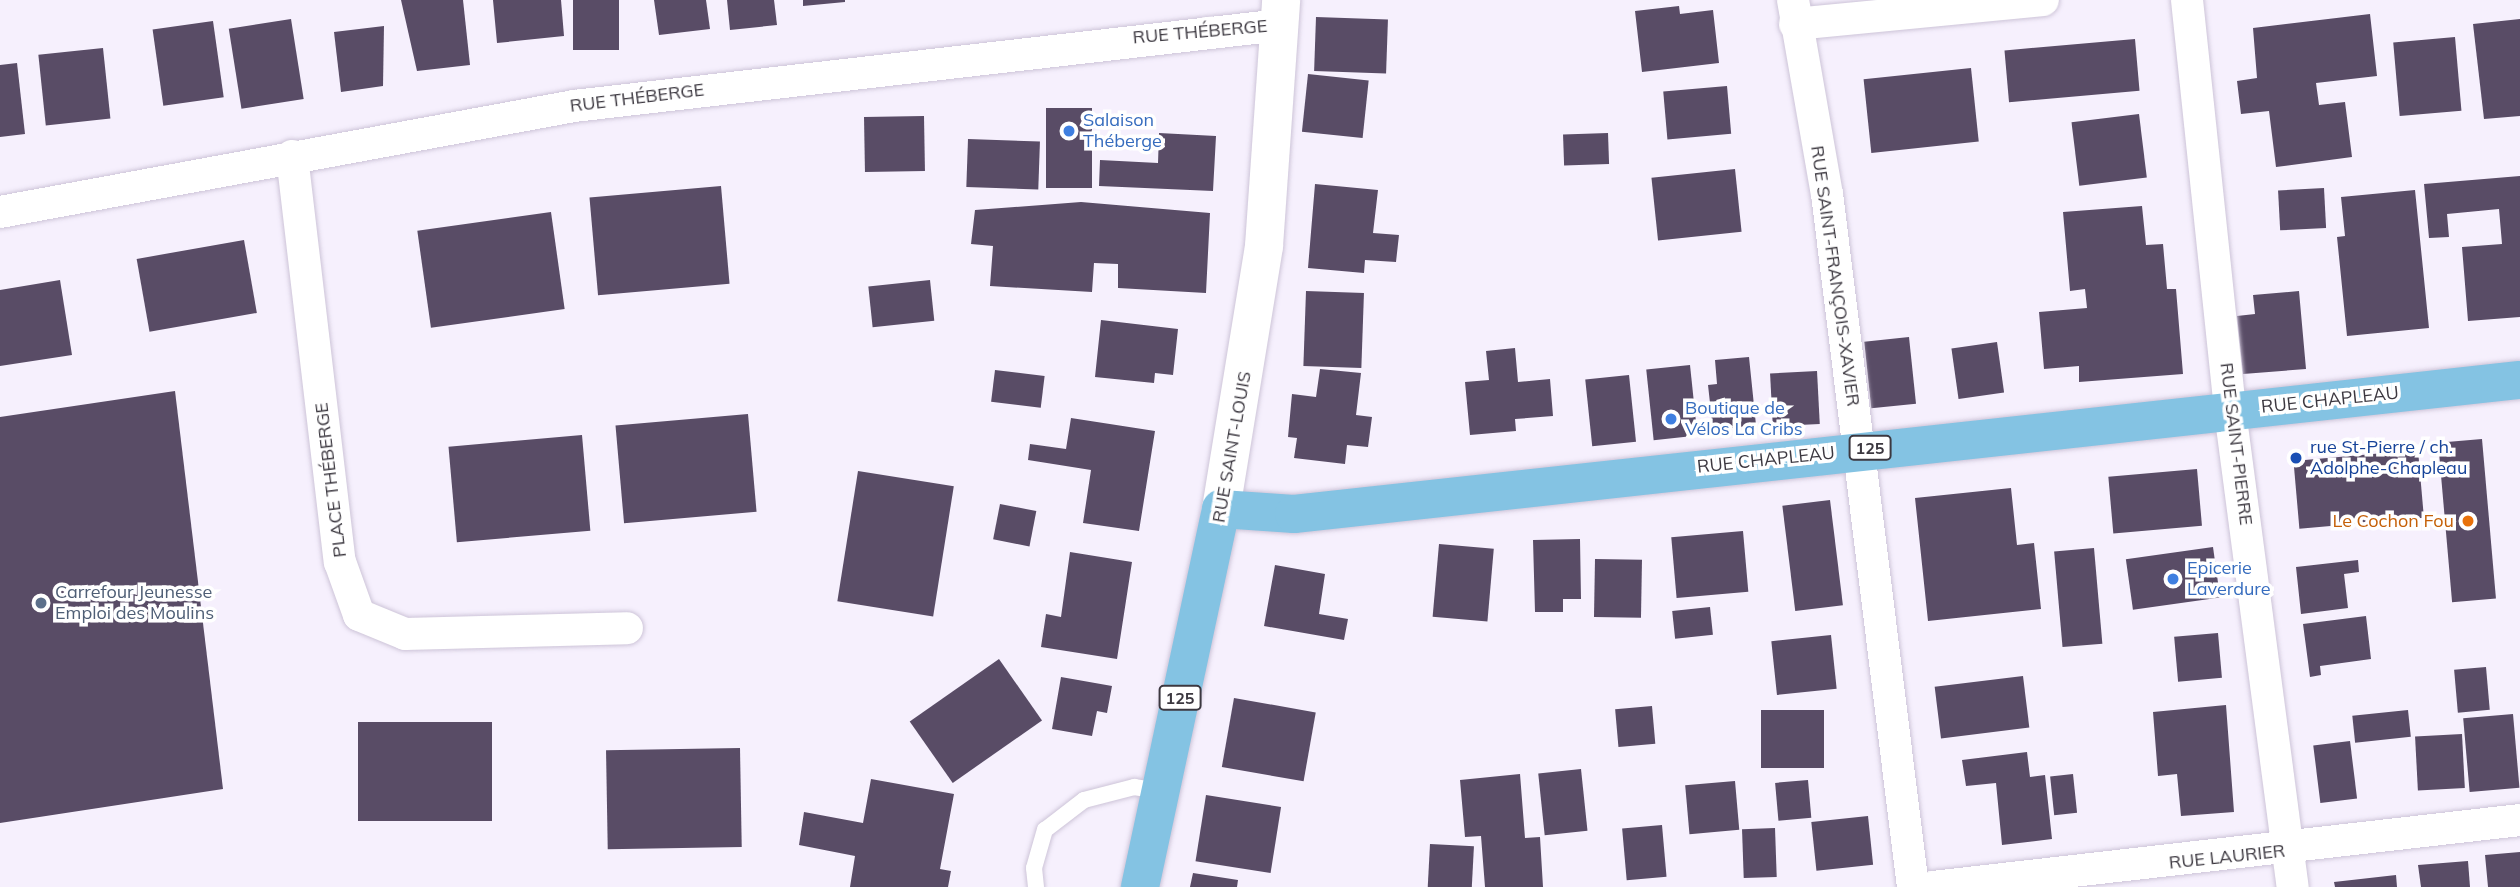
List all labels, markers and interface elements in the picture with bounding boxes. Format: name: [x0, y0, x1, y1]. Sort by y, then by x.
street label: RUE THÉBERGE: [1132, 15, 1268, 49]
street label: RUE THÉBERGE: [569, 79, 705, 117]
place label: Salaison Théberge: [1083, 110, 1162, 152]
marker: Salaison Théberge: [1061, 123, 1077, 139]
street label: RUE SAINT-FRANÇOIS-XAVIER: [1806, 144, 1864, 408]
street label: RUE SAINT-PIERRE: [2215, 361, 2257, 527]
street label: RUE SAINT-LOUIS: [1208, 370, 1256, 524]
street label: RUE CHAPLEAU: [2260, 382, 2400, 418]
place label: Boutique de Vélos La Cribs: [1685, 398, 1803, 440]
street label: PLACE THÉBERGE: [311, 401, 351, 559]
marker: Boutique de Vélos La Cribs: [1663, 411, 1679, 427]
road number: 125: [1847, 436, 1893, 461]
place label: rue St-Pierre / ch. Adolphe-Chapleau: [2310, 437, 2467, 480]
street label: RUE CHAPLEAU: [1696, 442, 1836, 478]
marker: rue St-Pierre / ch. Adolphe-Chapleau: [2288, 450, 2304, 466]
place label: Le Cochon Fou: [2332, 510, 2454, 532]
marker: Le Cochon Fou: [2460, 513, 2476, 529]
place label: Epicerie Laverdure: [2187, 558, 2271, 600]
marker: Epicerie Laverdure: [2165, 571, 2181, 587]
place label: Carrefour Jeunesse Emploi des Moulins: [55, 582, 214, 624]
marker: Carrefour Jeunesse Emploi des Moulins: [33, 595, 49, 611]
road number: 125: [1157, 685, 1203, 710]
street label: RUE LAURIER: [2168, 840, 2286, 874]

